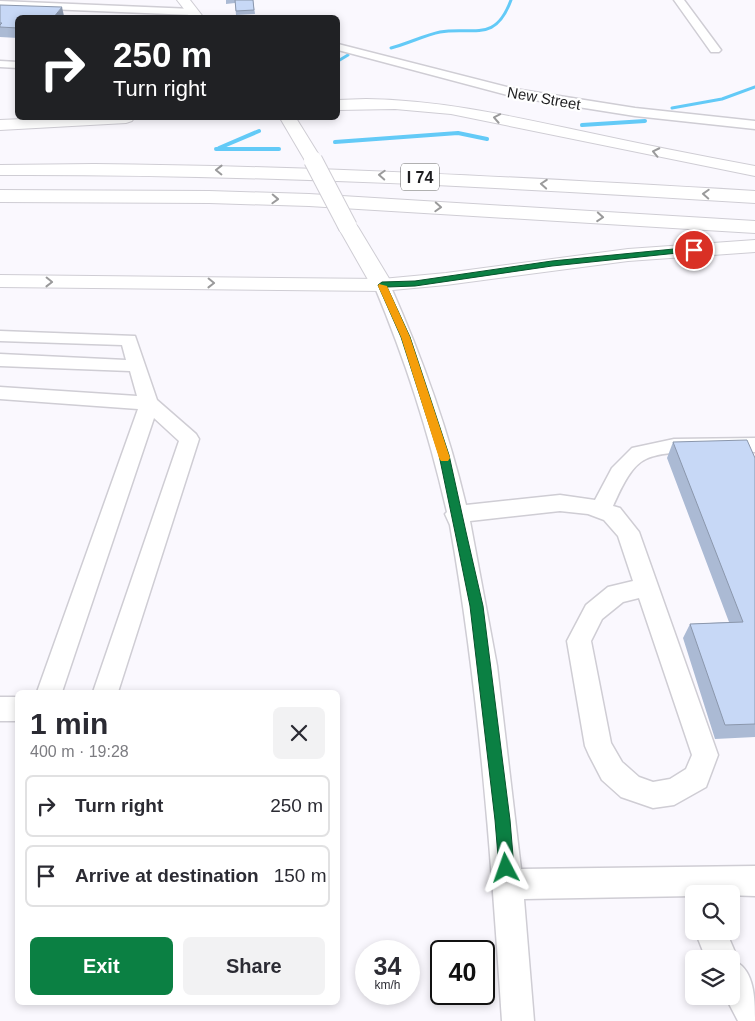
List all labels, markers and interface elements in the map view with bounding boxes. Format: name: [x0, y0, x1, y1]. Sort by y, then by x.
icon: right: [30, 35, 95, 100]
text: 250 m: [113, 35, 212, 74]
text: Turn right: [113, 76, 206, 101]
street label: New Street: [506, 83, 583, 113]
one-way arrow: [492, 113, 501, 123]
one-way arrow: [651, 147, 660, 158]
road number: I 74: [401, 163, 439, 190]
one-way arrow: [215, 165, 223, 175]
one-way arrow: [378, 170, 386, 181]
one-way arrow: [540, 179, 548, 190]
one-way arrow: [702, 188, 710, 199]
one-way arrow: [271, 193, 279, 204]
one-way arrow: [434, 201, 442, 212]
one-way arrow: [596, 211, 604, 222]
pin: [673, 229, 715, 271]
icon: arrive: [680, 236, 708, 264]
one-way arrow: [45, 277, 53, 287]
one-way arrow: [208, 278, 215, 288]
text: 1 min: [30, 707, 108, 740]
button: close: [273, 707, 325, 759]
text: 400 m · 19:28: [30, 743, 129, 760]
icon: right: [32, 792, 60, 820]
text: Turn right: [75, 795, 163, 816]
text: 250 m: [270, 795, 323, 816]
position arrow: [479, 841, 531, 893]
icon: arrive: [32, 862, 60, 890]
text: Arrive at destination: [75, 865, 259, 886]
text: 150 m: [274, 865, 327, 886]
map controls: [685, 885, 740, 1005]
button: search: [685, 885, 740, 940]
button: Exit: [30, 937, 173, 995]
button: Share: [183, 937, 325, 995]
speed limit sign: 40: [430, 940, 495, 1005]
button: layers: [685, 950, 740, 1005]
text: 34: [374, 952, 401, 980]
text: km/h: [374, 978, 401, 992]

